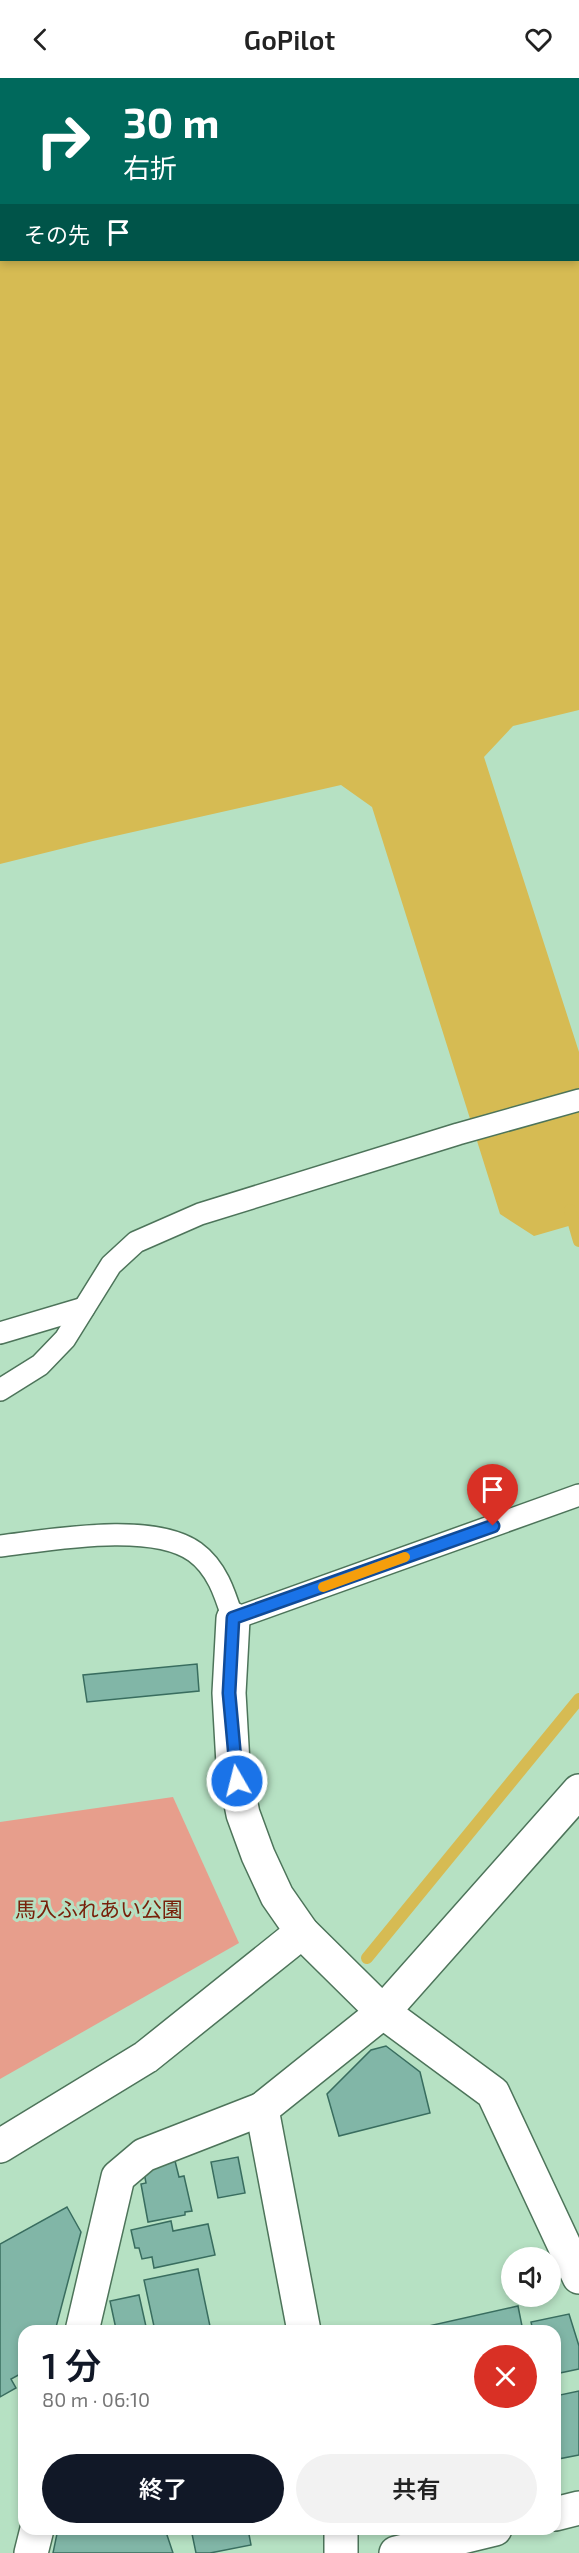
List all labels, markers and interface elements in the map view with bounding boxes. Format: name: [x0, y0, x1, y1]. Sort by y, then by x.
icon: back: [24, 23, 57, 56]
text: GoPilot: [244, 23, 335, 55]
icon: heart: [522, 23, 555, 56]
text: 30 m: [123, 96, 219, 146]
icon: right: [24, 102, 102, 180]
text: 右折: [123, 151, 177, 183]
icon: arrive: [102, 216, 135, 249]
text: その先: [24, 221, 90, 247]
pin: [467, 1464, 518, 1526]
icon: arrive: [476, 1473, 509, 1506]
position arrow: [205, 1749, 269, 1813]
park label: 馬入ふれあい公園: [15, 1896, 183, 1921]
map controls: [501, 2247, 561, 2307]
button: sound: [501, 2247, 561, 2307]
text: 1 分: [42, 2343, 101, 2386]
button: close: [474, 2345, 537, 2408]
text: 80 m · 06:10: [42, 2387, 150, 2411]
button: 終了: [42, 2454, 284, 2523]
button: 共有: [296, 2454, 537, 2523]

